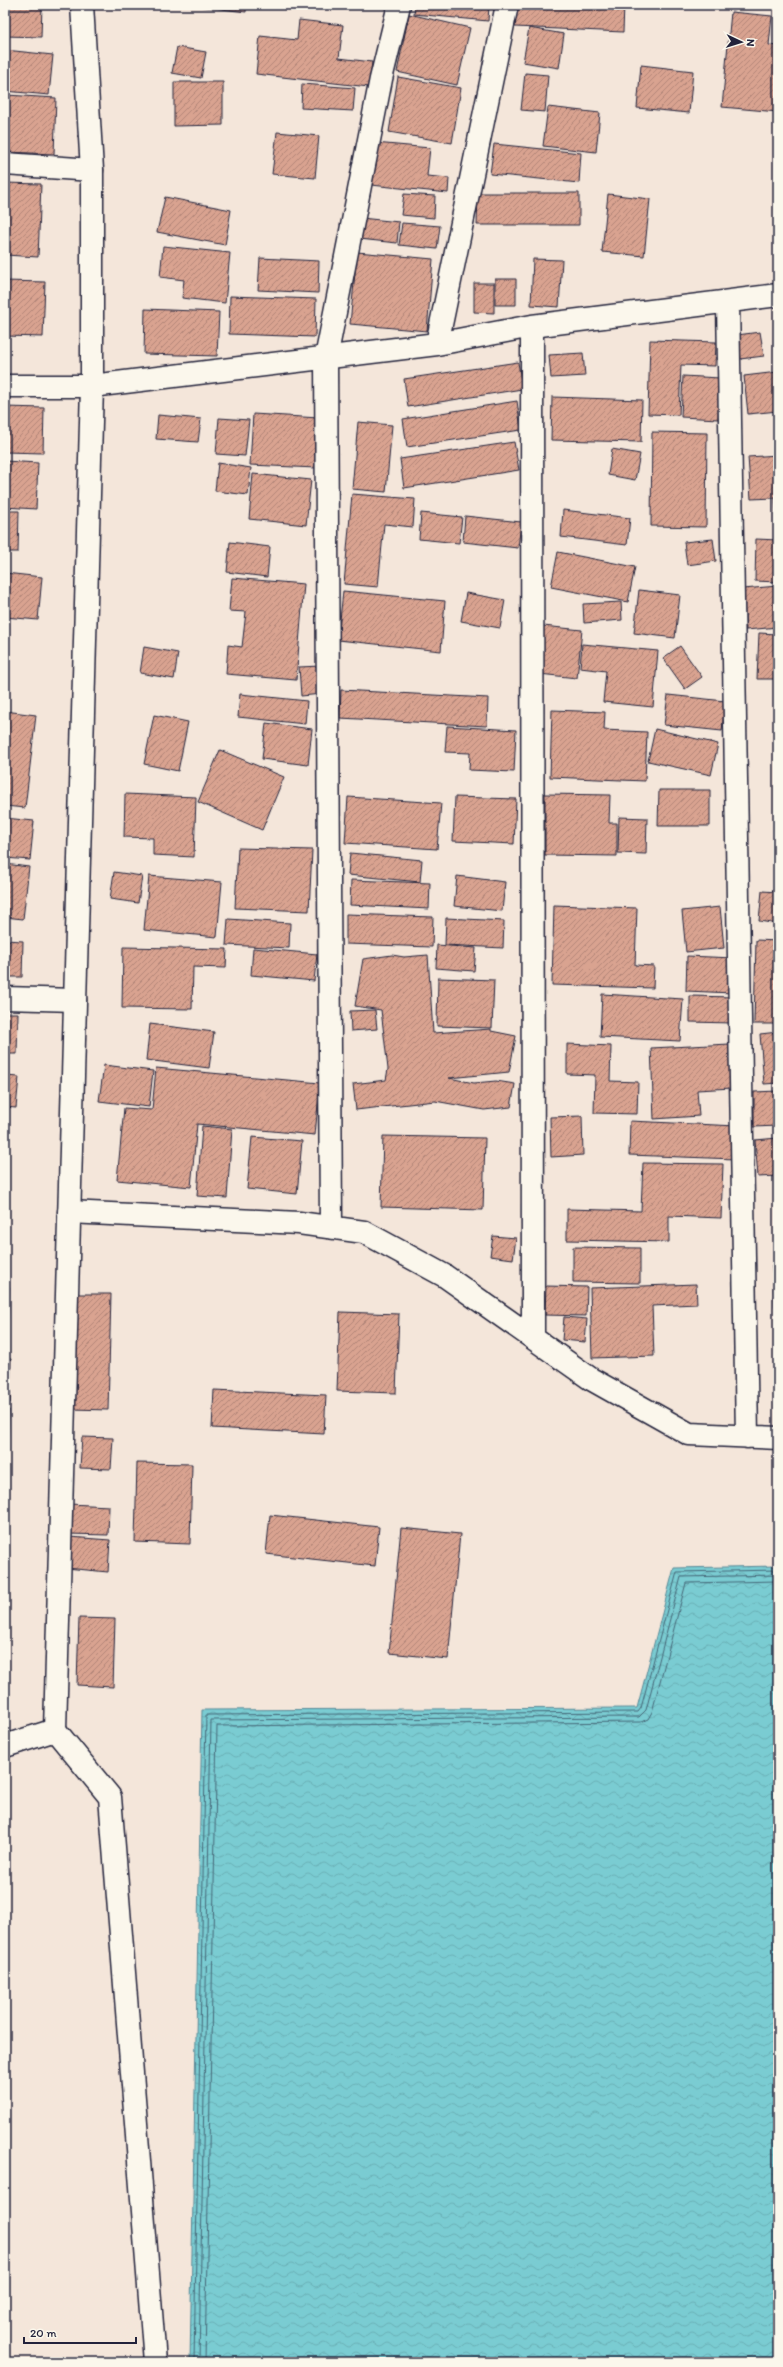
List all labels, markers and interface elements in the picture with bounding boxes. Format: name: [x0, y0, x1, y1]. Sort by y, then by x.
north arrow: [721, 22, 761, 62]
text: N: [744, 38, 757, 47]
scale bar: [24, 2319, 136, 2345]
text: 20 m: [30, 2326, 57, 2340]

